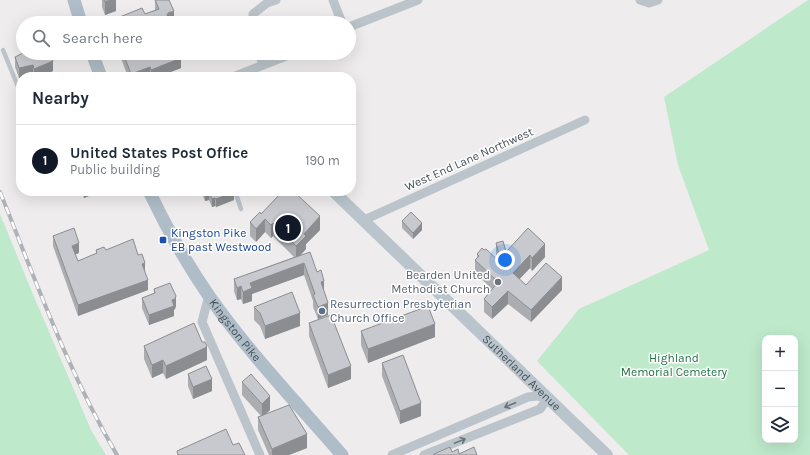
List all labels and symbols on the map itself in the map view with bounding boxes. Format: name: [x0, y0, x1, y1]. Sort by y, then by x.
street label: West End Lane Northwest: [403, 124, 536, 194]
pin: 1: [275, 213, 301, 243]
place label: Kingston Pike EB past Westwood: [171, 226, 272, 254]
marker: Kingston Pike EB past Westwood: [158, 235, 168, 245]
your location: [495, 250, 515, 270]
place label: Bearden United Methodist Church: [391, 268, 490, 296]
marker: Bearden United Methodist Church: [493, 277, 503, 287]
street label: Kingston Pike: [206, 296, 264, 364]
place label: Resurrection Presbyterian Church Office: [330, 297, 471, 325]
marker: Resurrection Presbyterian Church Office: [317, 306, 327, 316]
street label: Sutherland Avenue: [480, 332, 564, 414]
park label: Highland Memorial Cemetery: [621, 351, 728, 379]
one-way arrow: [505, 401, 517, 409]
one-way arrow: [454, 436, 466, 444]

